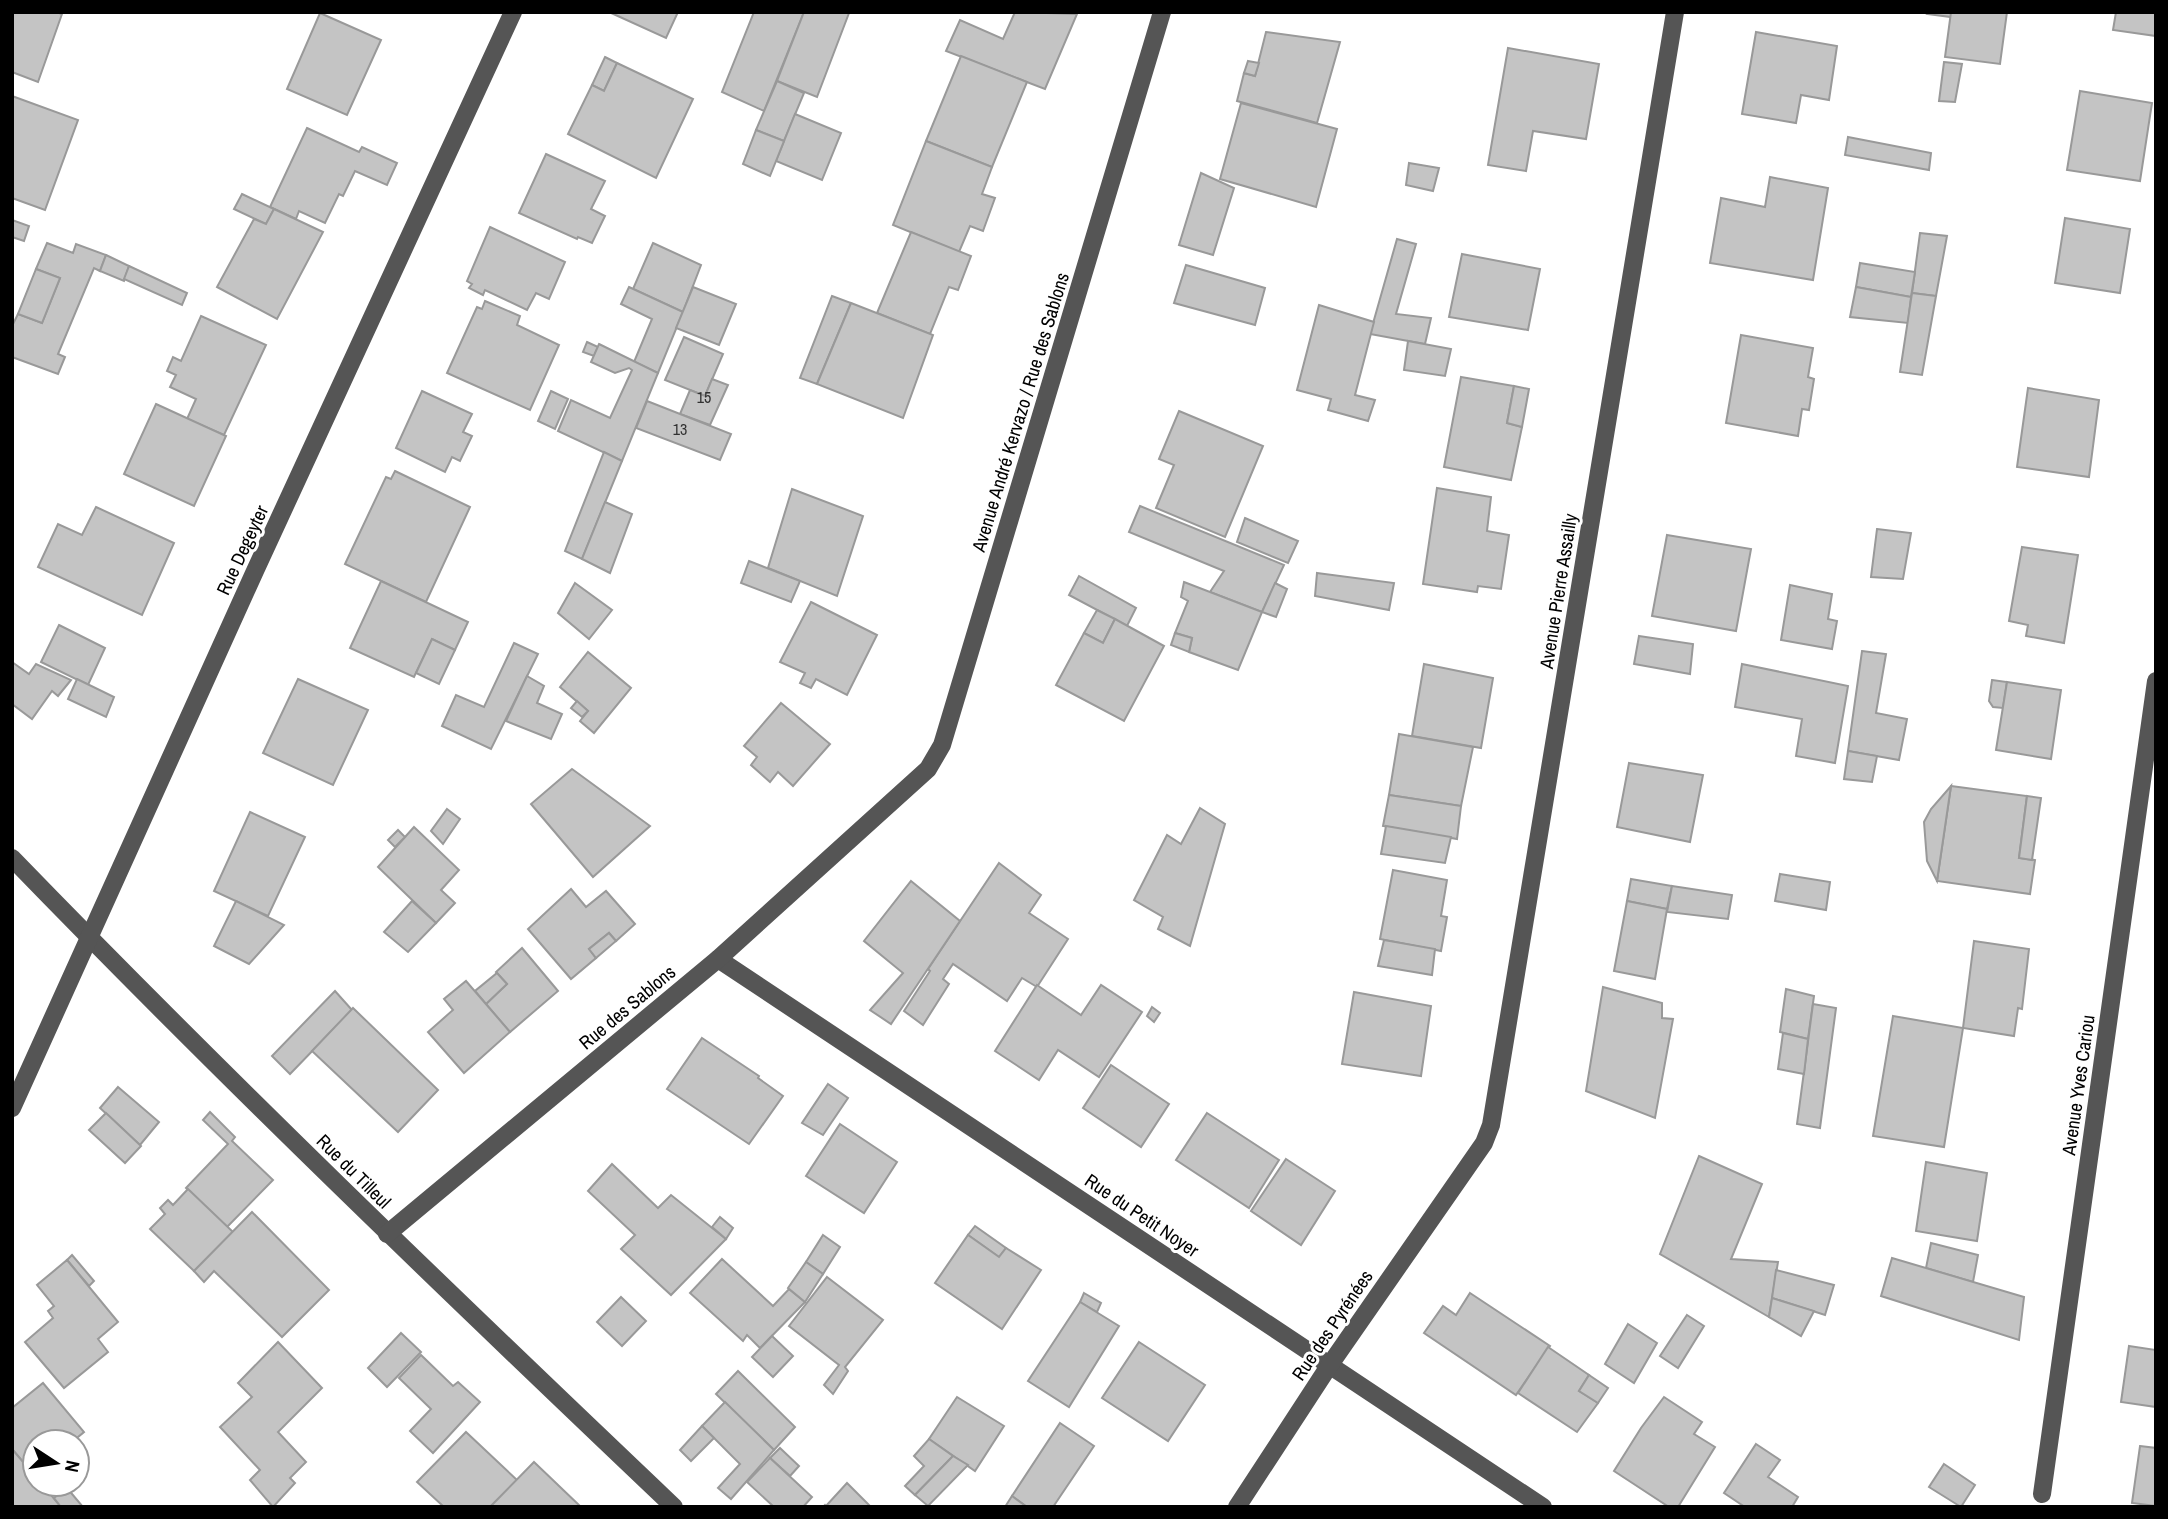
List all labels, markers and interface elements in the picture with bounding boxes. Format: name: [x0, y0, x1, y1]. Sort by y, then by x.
street label: Avenue André Kervazo / Rue des Sablons: [965, 269, 1075, 556]
house number: 15: [697, 386, 711, 408]
house number: 13: [673, 418, 687, 440]
street label: Rue Degeyter: [210, 500, 274, 599]
street label: Avenue Pierre Assailly: [1533, 511, 1583, 671]
street label: Rue des Sablons: [573, 959, 681, 1055]
street label: Avenue Yves Cariou: [2055, 1013, 2101, 1158]
street label: Rue du Tilleul: [311, 1128, 397, 1214]
street label: Rue du Petit Noyer: [1080, 1167, 1205, 1263]
street label: Rue des Pyrénées: [1285, 1264, 1379, 1385]
north arrow: [21, 1428, 91, 1498]
text: N: [59, 1458, 87, 1475]

